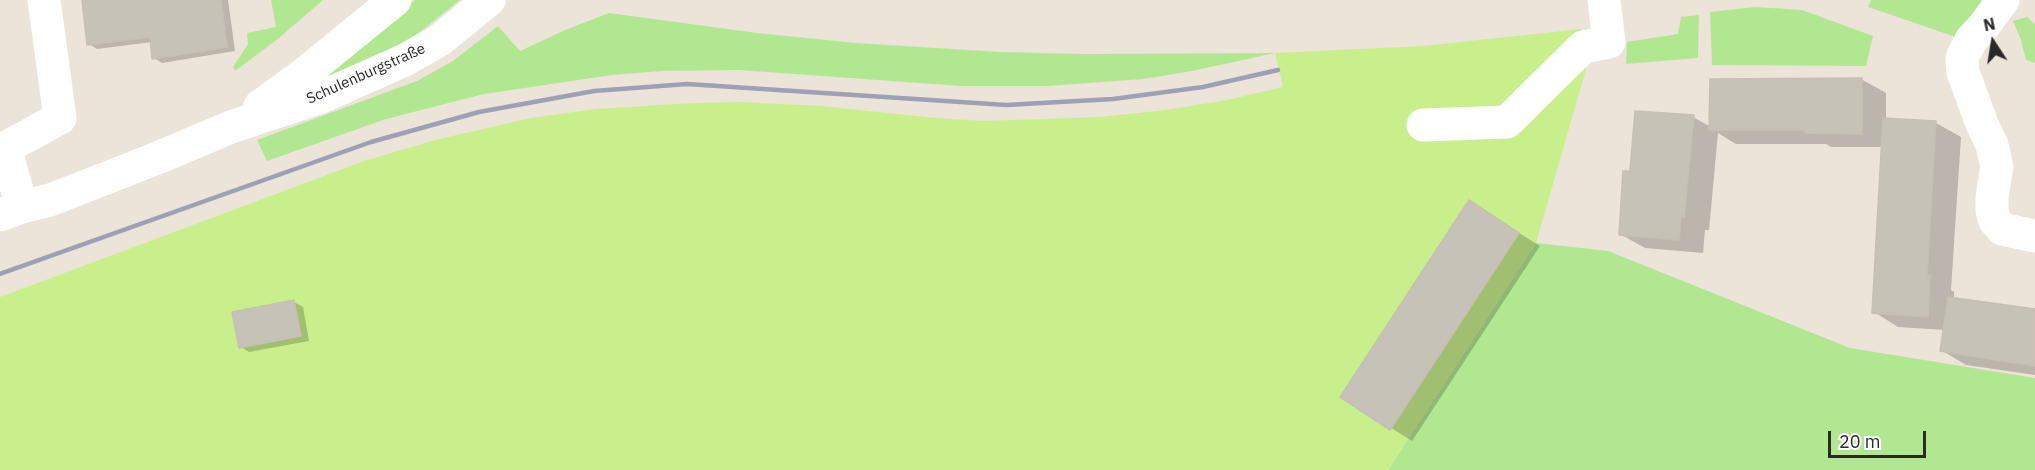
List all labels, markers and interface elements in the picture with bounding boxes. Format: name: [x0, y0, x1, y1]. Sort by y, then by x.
north arrow: [1963, 12, 2023, 72]
text: N: [1982, 13, 1997, 35]
street label: Schulenburgstraße: [304, 40, 428, 108]
scale bar: [1831, 419, 1928, 457]
text: 20 m: [1839, 430, 1881, 453]

